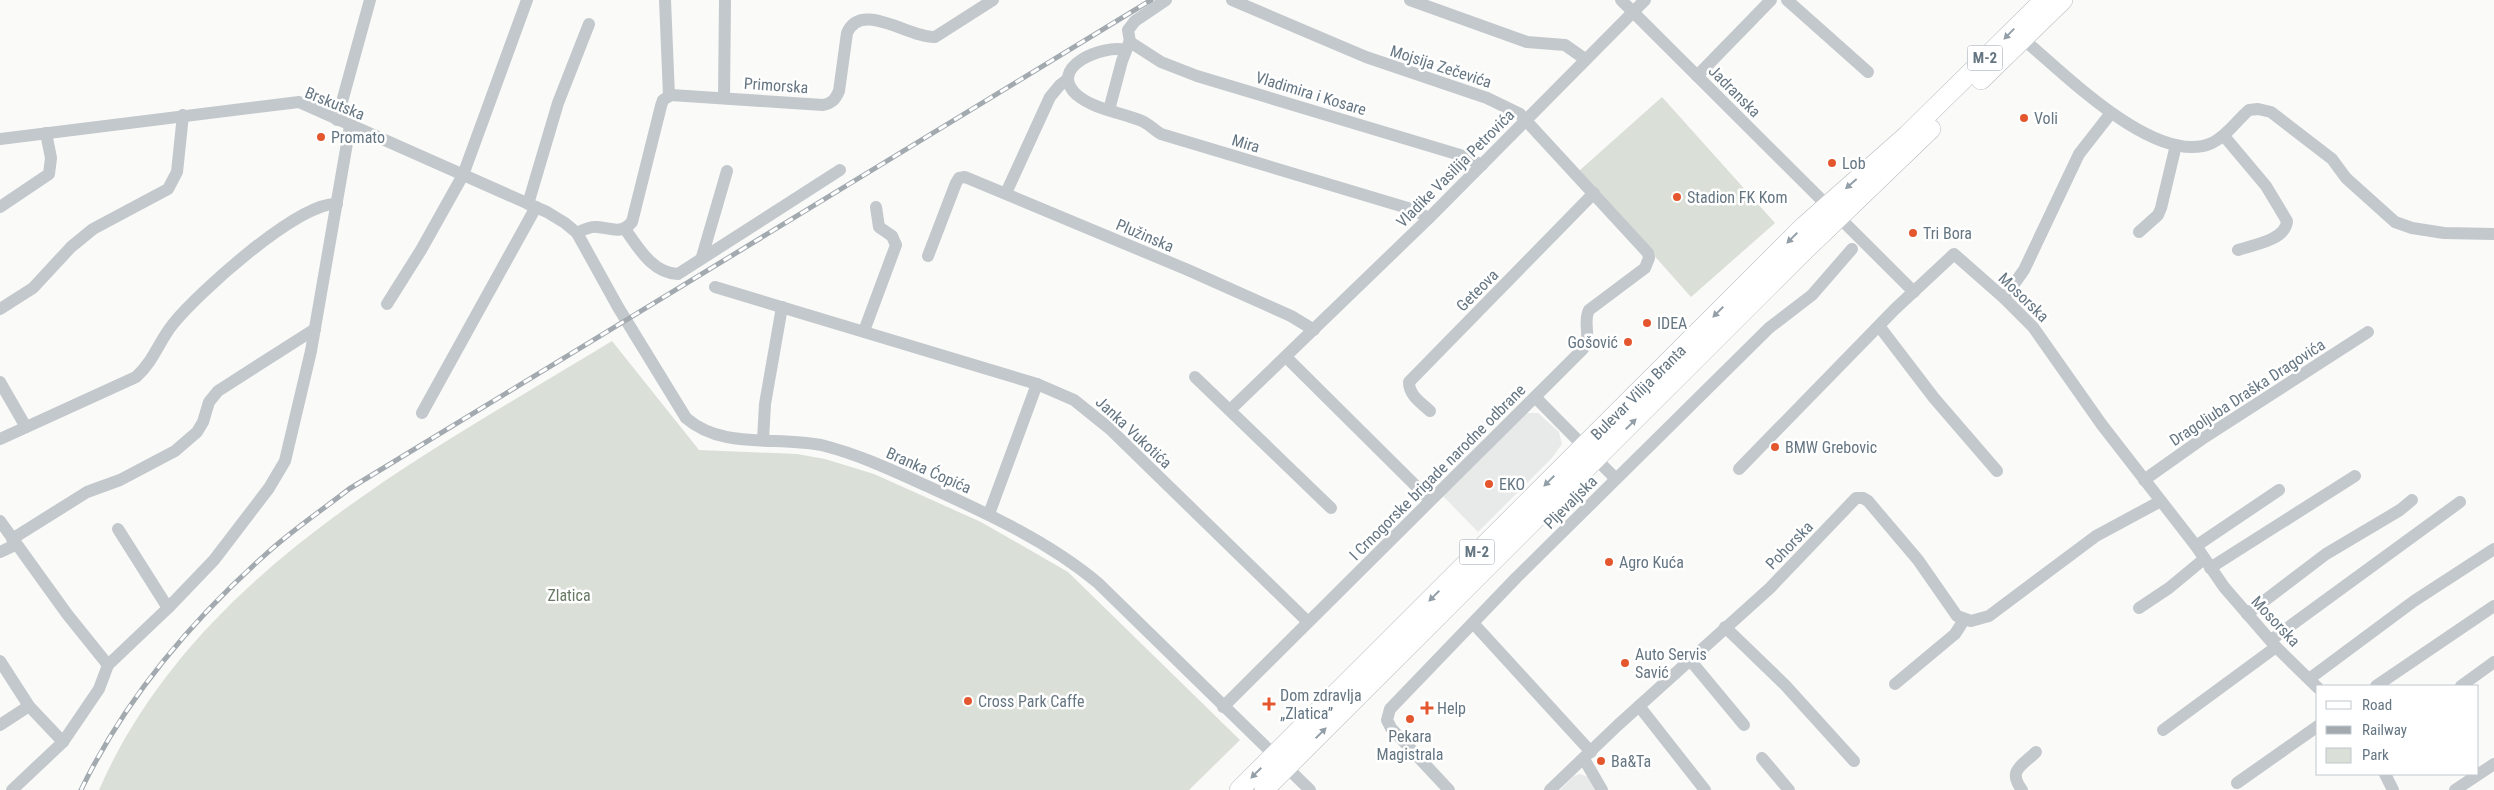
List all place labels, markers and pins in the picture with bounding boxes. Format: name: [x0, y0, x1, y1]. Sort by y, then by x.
place label: Voli: [2034, 109, 2058, 128]
marker: Voli: [2018, 112, 2030, 124]
place label: Promato: [331, 128, 385, 147]
marker: Promato: [315, 131, 327, 143]
place label: Lob: [1842, 154, 1866, 173]
marker: Lob: [1826, 157, 1838, 169]
place label: Stadion FK Kom: [1687, 188, 1787, 207]
marker: Stadion FK Kom: [1671, 191, 1683, 203]
place label: Tri Bora: [1923, 224, 1972, 243]
marker: Tri Bora: [1907, 227, 1919, 239]
place label: IDEA: [1657, 314, 1687, 333]
marker: IDEA: [1641, 317, 1653, 329]
place label: Gošović: [1567, 333, 1618, 352]
marker: Gošović: [1622, 336, 1634, 348]
place label: BMW Grebovic: [1785, 438, 1877, 457]
marker: BMW Grebovic: [1769, 441, 1781, 453]
place label: EKO: [1499, 475, 1525, 494]
marker: EKO: [1483, 478, 1495, 490]
place label: Agro Kuća: [1619, 553, 1684, 572]
marker: Agro Kuća: [1603, 556, 1615, 568]
place label: Auto Servis Savić: [1635, 645, 1707, 682]
marker: Auto Servis Savić: [1619, 657, 1631, 669]
place label: Dom zdravlja „Zlatica”: [1280, 686, 1362, 723]
place label: Cross Park Caffe: [978, 692, 1084, 711]
marker: Cross Park Caffe: [962, 695, 974, 707]
marker: Dom zdravlja „Zlatica”: [1262, 697, 1276, 711]
place label: Help: [1437, 699, 1466, 718]
marker: Help: [1421, 702, 1433, 714]
marker: Pekara Magistrala: [1404, 713, 1416, 725]
place label: Pekara Magistrala: [1377, 727, 1443, 764]
place label: Ba&Ta: [1611, 752, 1651, 771]
marker: Ba&Ta: [1595, 755, 1607, 767]

